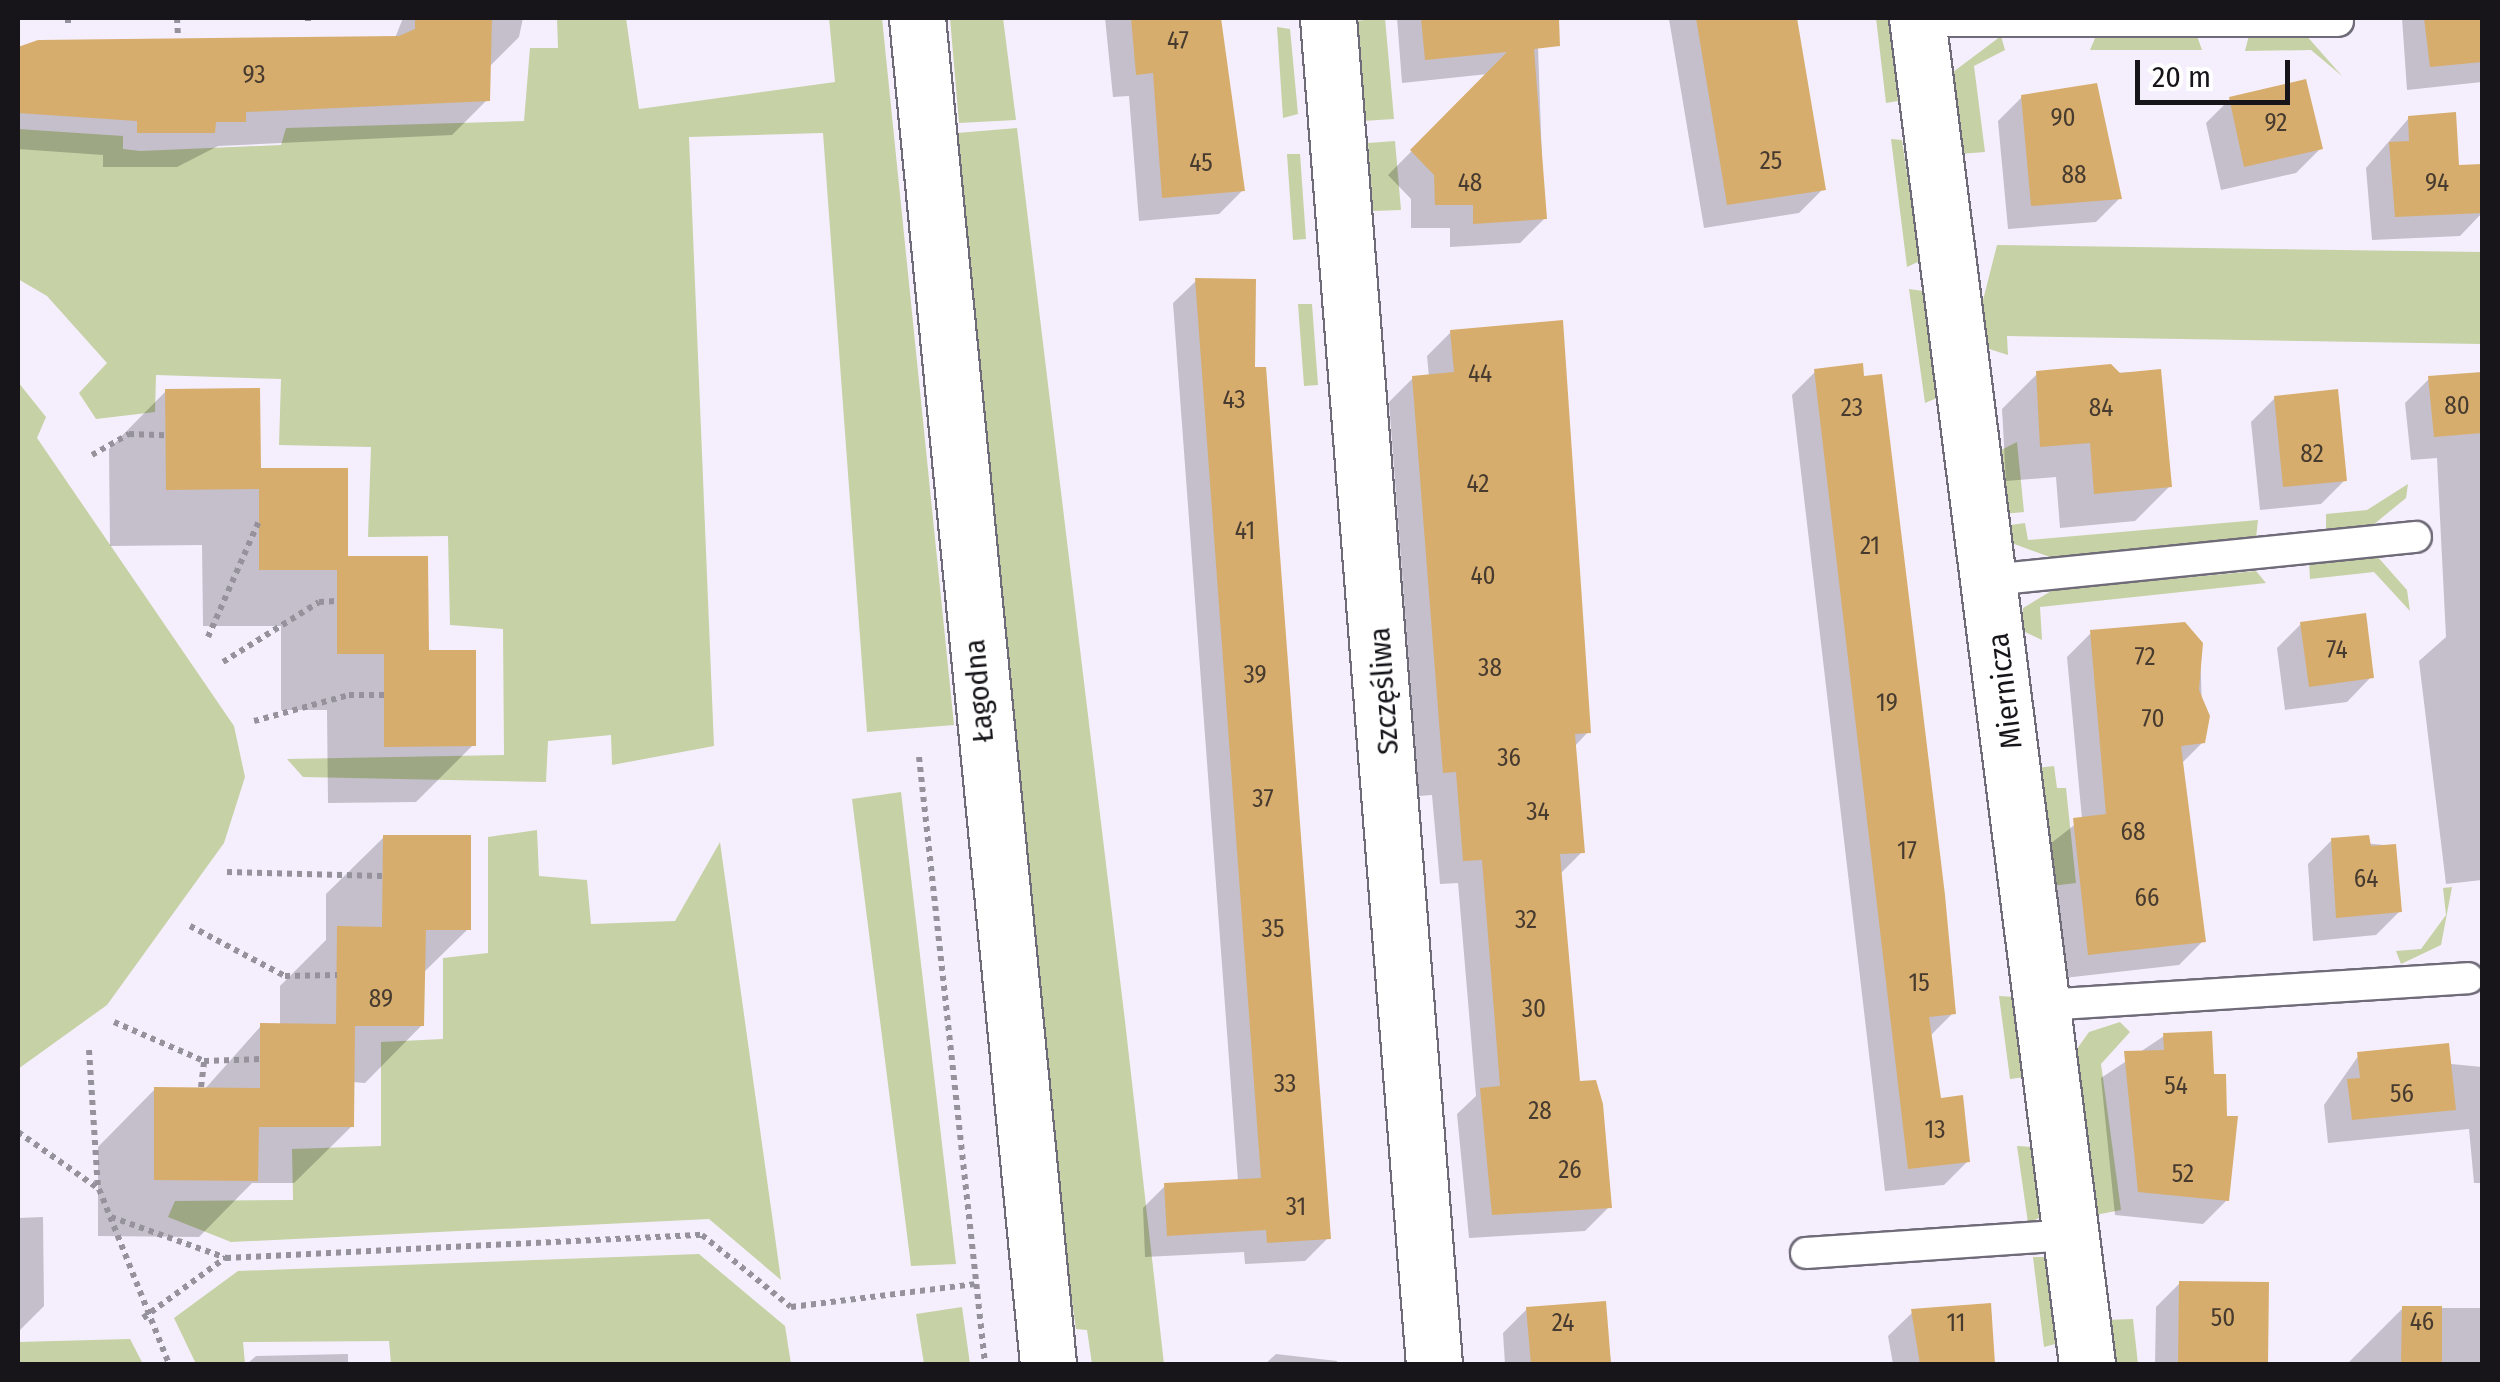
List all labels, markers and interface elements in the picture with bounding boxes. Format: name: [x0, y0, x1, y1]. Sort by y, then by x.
house number: 47: [1167, 26, 1189, 56]
scale bar: [2140, 40, 2295, 102]
text: 20 m: [2152, 59, 2211, 95]
house number: 93: [243, 60, 265, 90]
house number: 90: [2050, 103, 2076, 133]
house number: 92: [2265, 108, 2287, 138]
house number: 25: [1760, 146, 1782, 176]
house number: 45: [1189, 148, 1213, 178]
house number: 88: [2062, 160, 2086, 190]
house number: 48: [1458, 168, 1482, 198]
house number: 94: [2425, 168, 2449, 198]
house number: 44: [1468, 359, 1492, 389]
house number: 43: [1222, 385, 1246, 415]
house number: 80: [2444, 391, 2470, 421]
house number: 23: [1841, 393, 1863, 423]
house number: 84: [2089, 393, 2113, 423]
house number: 82: [2300, 439, 2324, 469]
house number: 42: [1467, 469, 1489, 499]
house number: 41: [1235, 516, 1255, 546]
house number: 21: [1860, 531, 1880, 561]
house number: 40: [1470, 561, 1496, 591]
street label: Szczęśliwa: [1362, 626, 1406, 756]
street label: Miernicza: [1980, 631, 2030, 751]
house number: 74: [2326, 635, 2348, 665]
street label: Łagodna: [957, 638, 1001, 744]
house number: 72: [2135, 642, 2155, 672]
house number: 38: [1478, 653, 1502, 683]
house number: 39: [1243, 660, 1267, 690]
house number: 19: [1876, 688, 1898, 718]
house number: 70: [2142, 704, 2164, 734]
house number: 36: [1497, 743, 1521, 773]
house number: 37: [1252, 784, 1274, 814]
house number: 34: [1526, 797, 1550, 827]
house number: 68: [2121, 817, 2145, 847]
house number: 17: [1897, 836, 1917, 866]
house number: 64: [2354, 864, 2378, 894]
house number: 66: [2135, 883, 2159, 913]
house number: 32: [1515, 905, 1537, 935]
house number: 35: [1262, 914, 1284, 944]
house number: 15: [1908, 968, 1930, 998]
house number: 89: [369, 984, 393, 1014]
house number: 30: [1522, 994, 1546, 1024]
house number: 33: [1274, 1069, 1296, 1099]
house number: 54: [2164, 1071, 2188, 1101]
house number: 56: [2390, 1079, 2414, 1109]
house number: 28: [1528, 1096, 1552, 1126]
house number: 13: [1924, 1115, 1946, 1145]
house number: 26: [1558, 1155, 1582, 1185]
house number: 52: [2172, 1159, 2194, 1189]
house number: 31: [1286, 1192, 1306, 1222]
house number: 50: [2211, 1303, 2235, 1333]
house number: 46: [2410, 1307, 2434, 1337]
house number: 24: [1552, 1308, 1574, 1338]
house number: 11: [1946, 1308, 1966, 1338]

